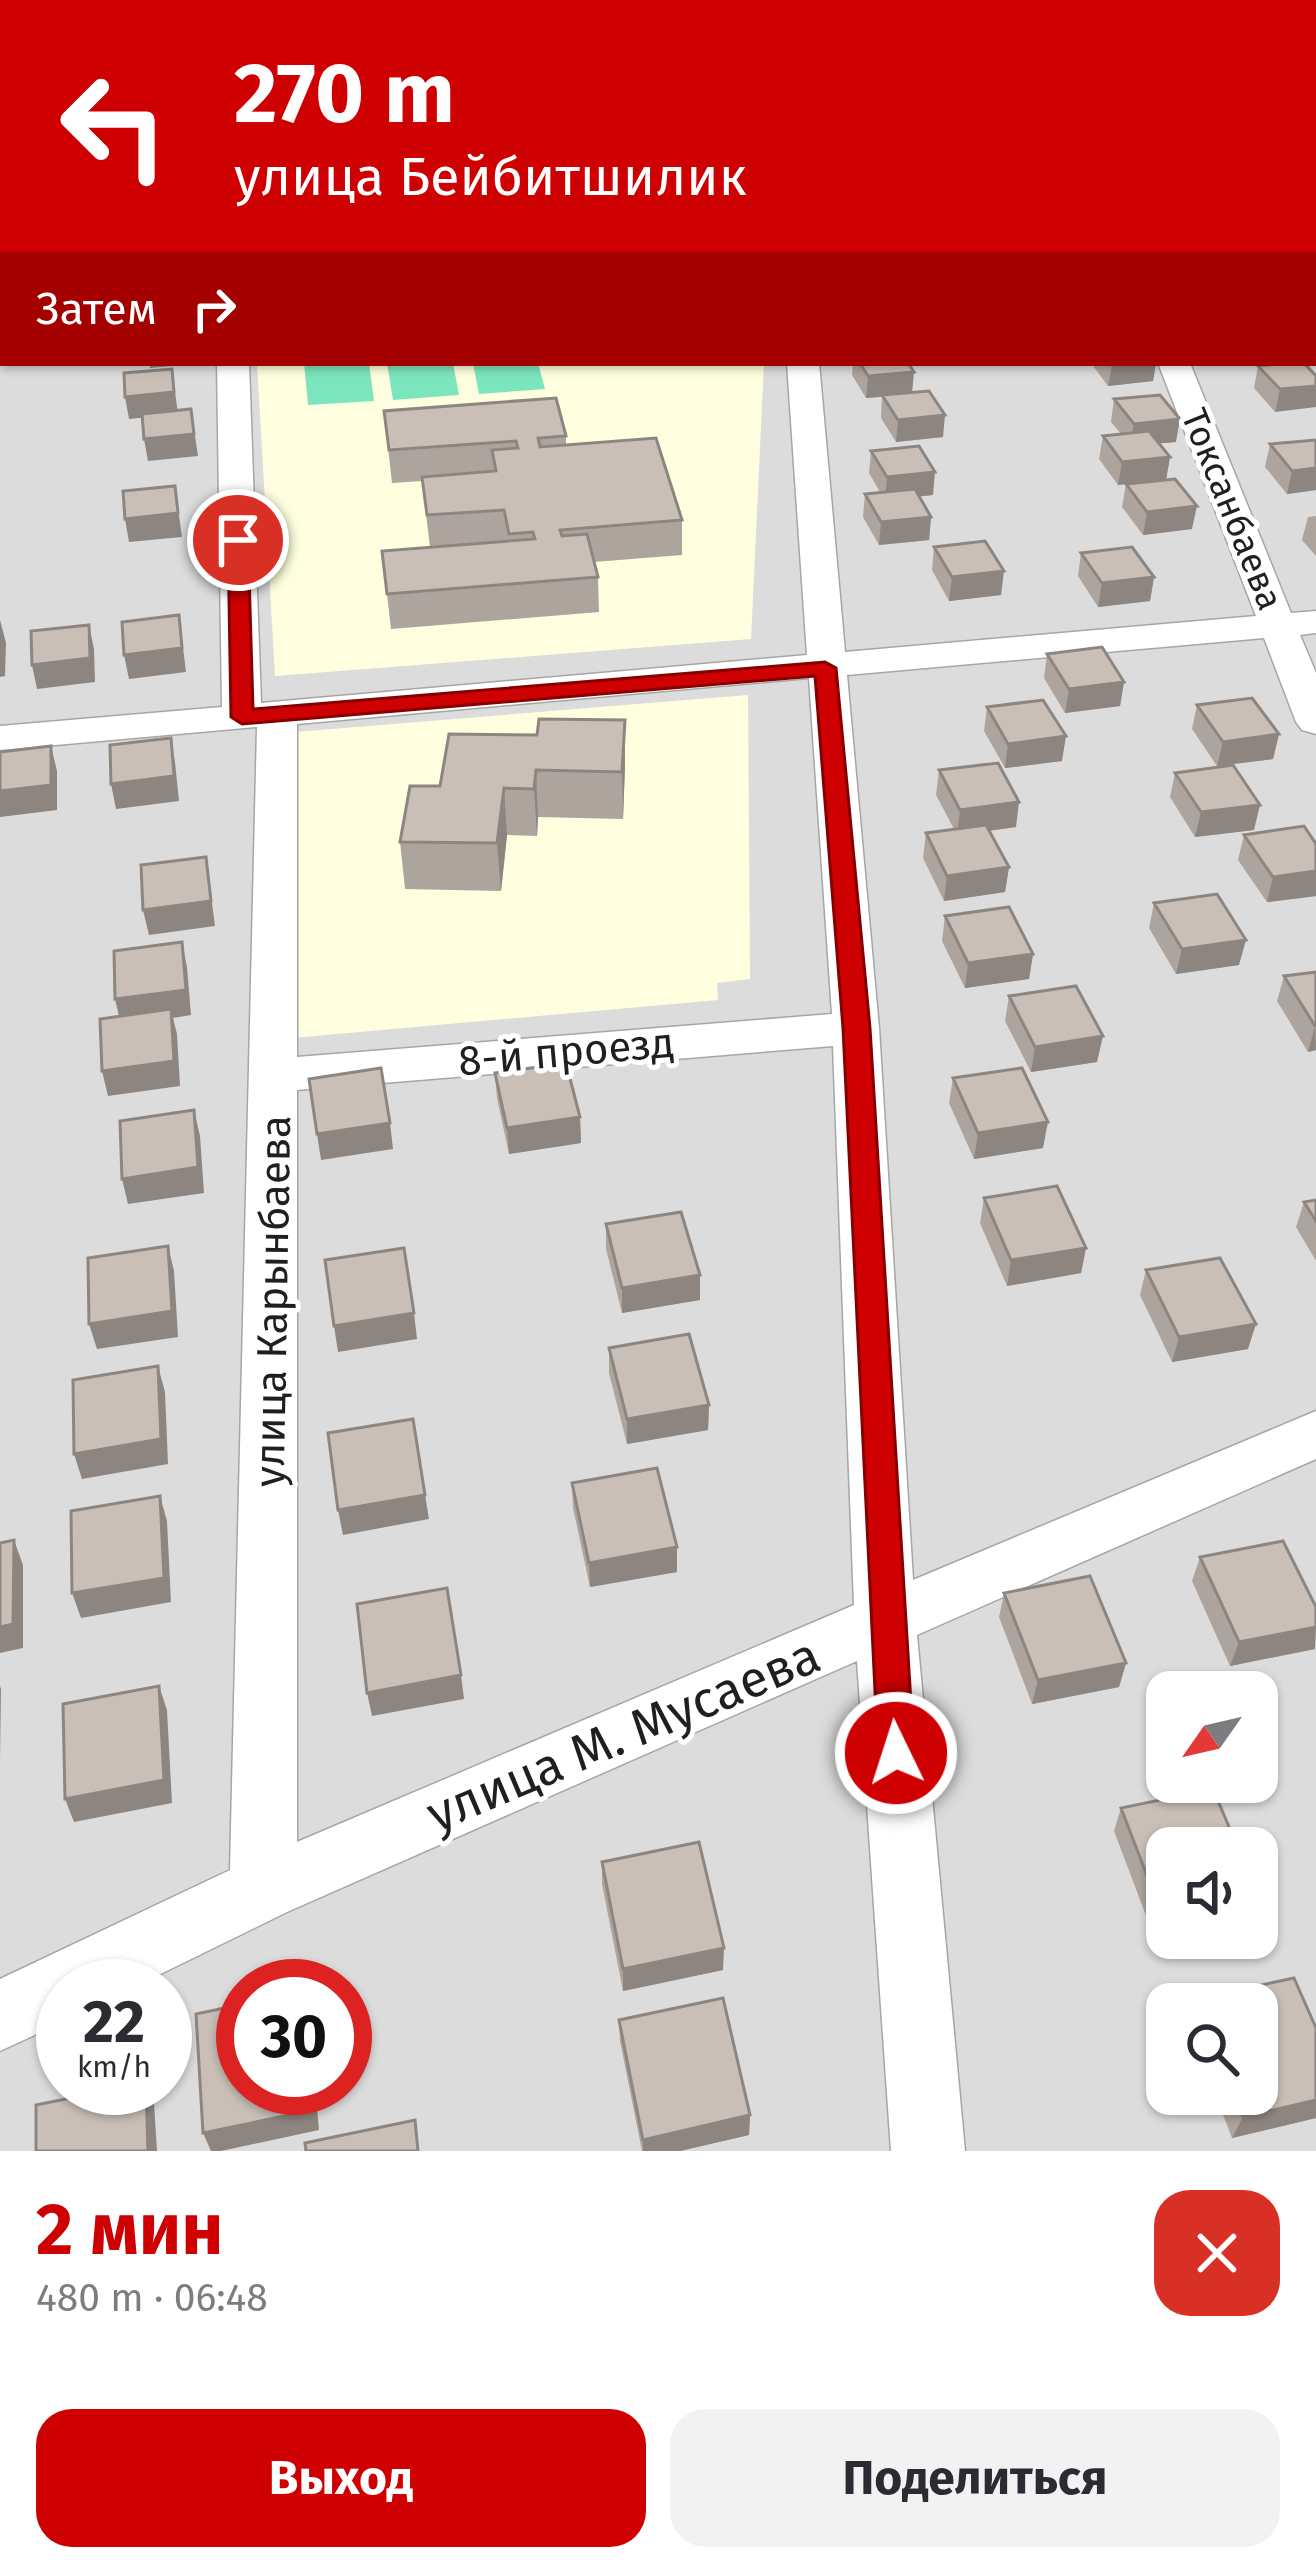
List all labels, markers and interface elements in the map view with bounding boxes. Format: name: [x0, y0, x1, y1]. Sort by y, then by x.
text: 270 m: [234, 43, 455, 144]
icon: left: [36, 48, 192, 204]
text: улица Бейбитшилик: [234, 145, 747, 209]
icon: right: [181, 276, 247, 342]
text: Затем: [36, 282, 157, 336]
street label: Токсанбаева: [1172, 402, 1292, 616]
pin: [187, 489, 289, 591]
icon: arrive: [205, 507, 271, 573]
street label: 8-й проезд: [456, 1018, 676, 1086]
street label: улица Карынбаева: [245, 1115, 301, 1487]
street label: улица М. Мусаева: [418, 1624, 829, 1846]
north arrow: [1146, 1671, 1278, 1803]
map controls: [1146, 1671, 1278, 2115]
position arrow: [833, 1690, 959, 1816]
button: sound: [1146, 1827, 1278, 1959]
speed limit sign: 30: [216, 1959, 372, 2115]
button: search: [1146, 1983, 1278, 2115]
text: 22: [83, 1986, 145, 2058]
text: km/h: [77, 2049, 151, 2085]
text: 2 мин: [36, 2187, 223, 2273]
button: close: [1154, 2190, 1280, 2316]
text: 480 m · 06:48: [36, 2275, 268, 2321]
button: Выход: [36, 2409, 646, 2547]
button: Поделиться: [670, 2409, 1280, 2547]

